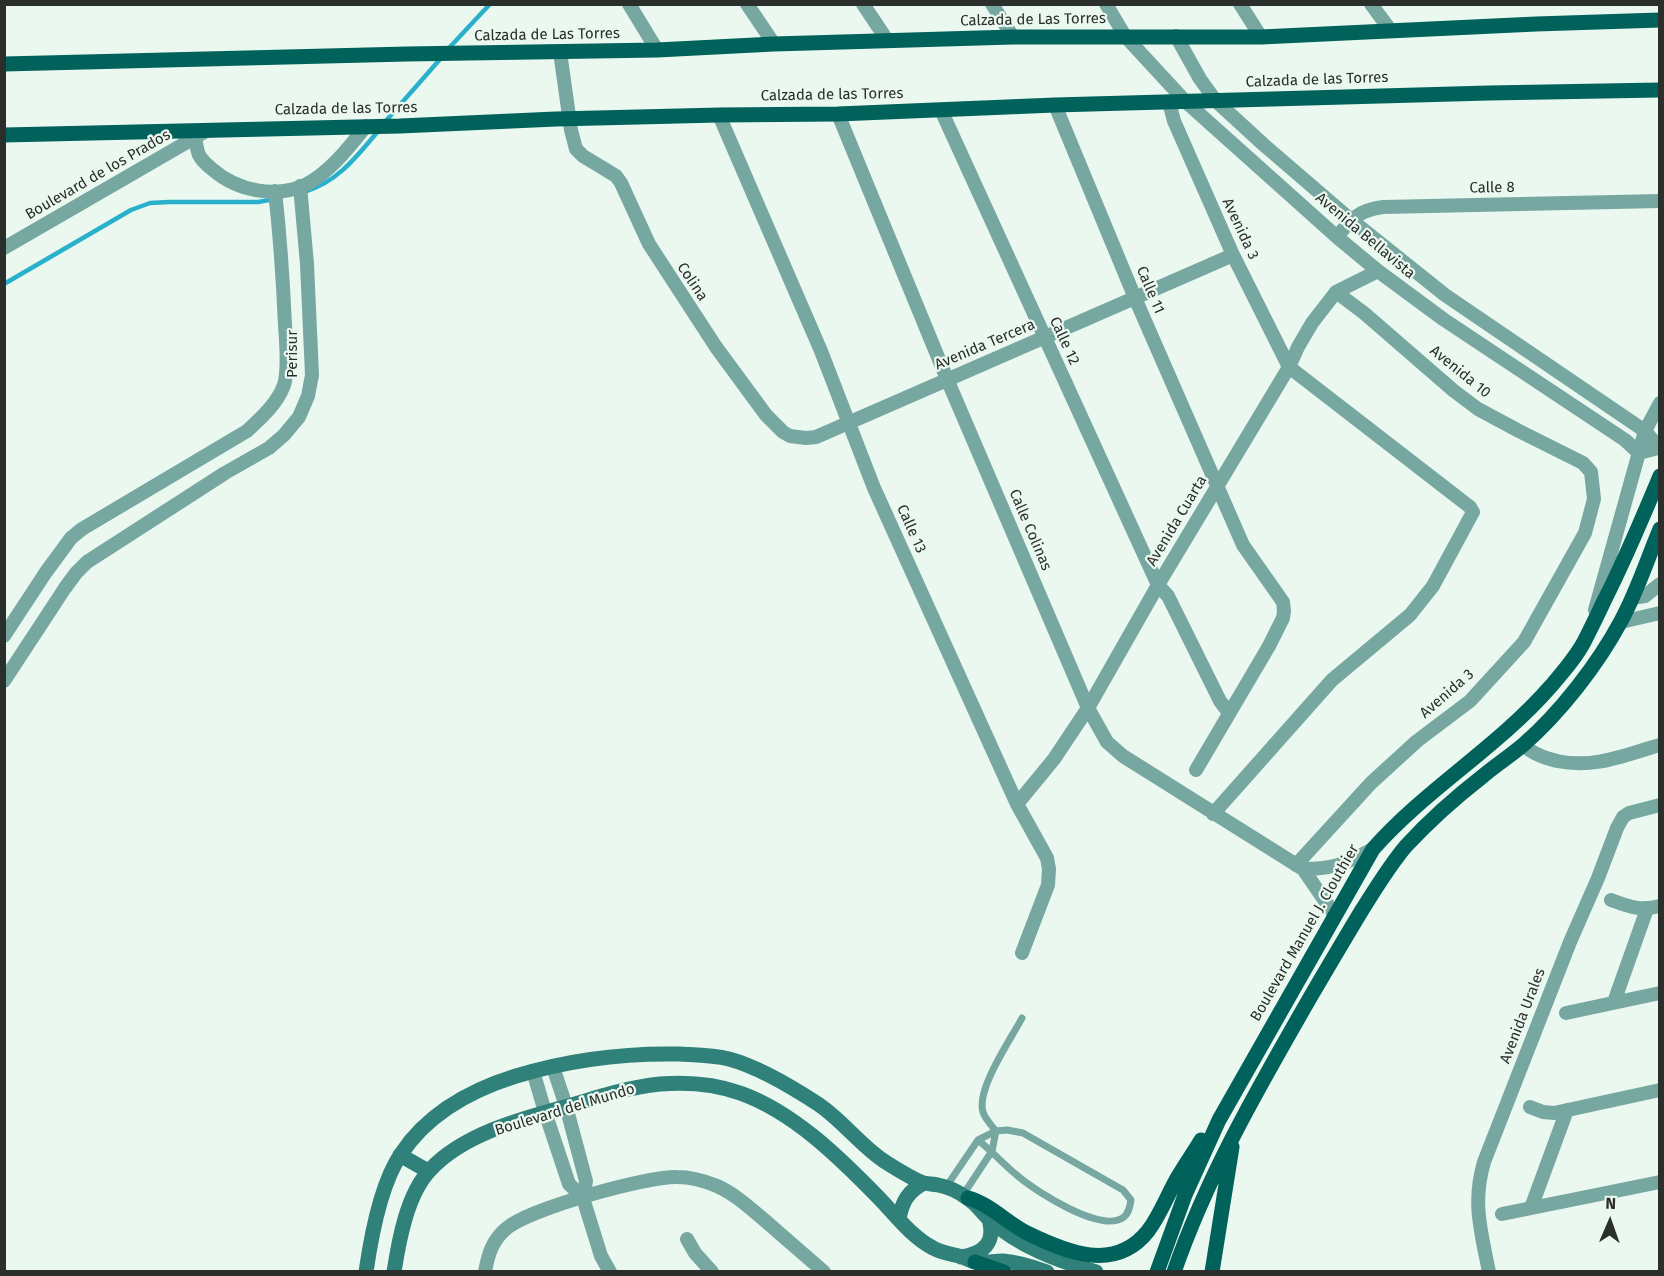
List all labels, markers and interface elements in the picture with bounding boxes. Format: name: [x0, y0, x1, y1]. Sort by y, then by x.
street label: Calzada de Las Torres: [960, 10, 1106, 30]
street label: Calzada de Las Torres: [474, 25, 620, 45]
street label: Calzada de las Torres: [1245, 69, 1389, 91]
street label: Calzada de las Torres: [760, 85, 904, 105]
street label: Calzada de las Torres: [274, 99, 418, 119]
street label: Boulevard de los Prados: [22, 126, 174, 224]
street label: Calle 8: [1469, 179, 1515, 197]
street label: Avenida Bellavista: [1312, 189, 1418, 283]
street label: Avenida 3: [1218, 195, 1262, 263]
street label: Colina: [673, 259, 711, 305]
street label: Calle 11: [1132, 264, 1168, 316]
street label: Calle 12: [1045, 314, 1083, 368]
street label: Avenida Tercera: [932, 316, 1038, 374]
street label: Perisur: [284, 330, 302, 378]
street label: Avenida 10: [1426, 342, 1494, 402]
street label: Avenida Cuarta: [1143, 472, 1211, 570]
street label: Calle Colinas: [1005, 487, 1055, 573]
street label: Calle 13: [892, 502, 930, 556]
street label: Avenida 3: [1416, 666, 1478, 722]
street label: Boulevard Manuel J. Clouthier: [1247, 841, 1363, 1025]
street label: Avenida Urales: [1497, 966, 1549, 1066]
street label: Boulevard del Mundo: [493, 1080, 637, 1140]
north arrow: [1580, 1192, 1640, 1252]
text: N: [1605, 1194, 1616, 1213]

